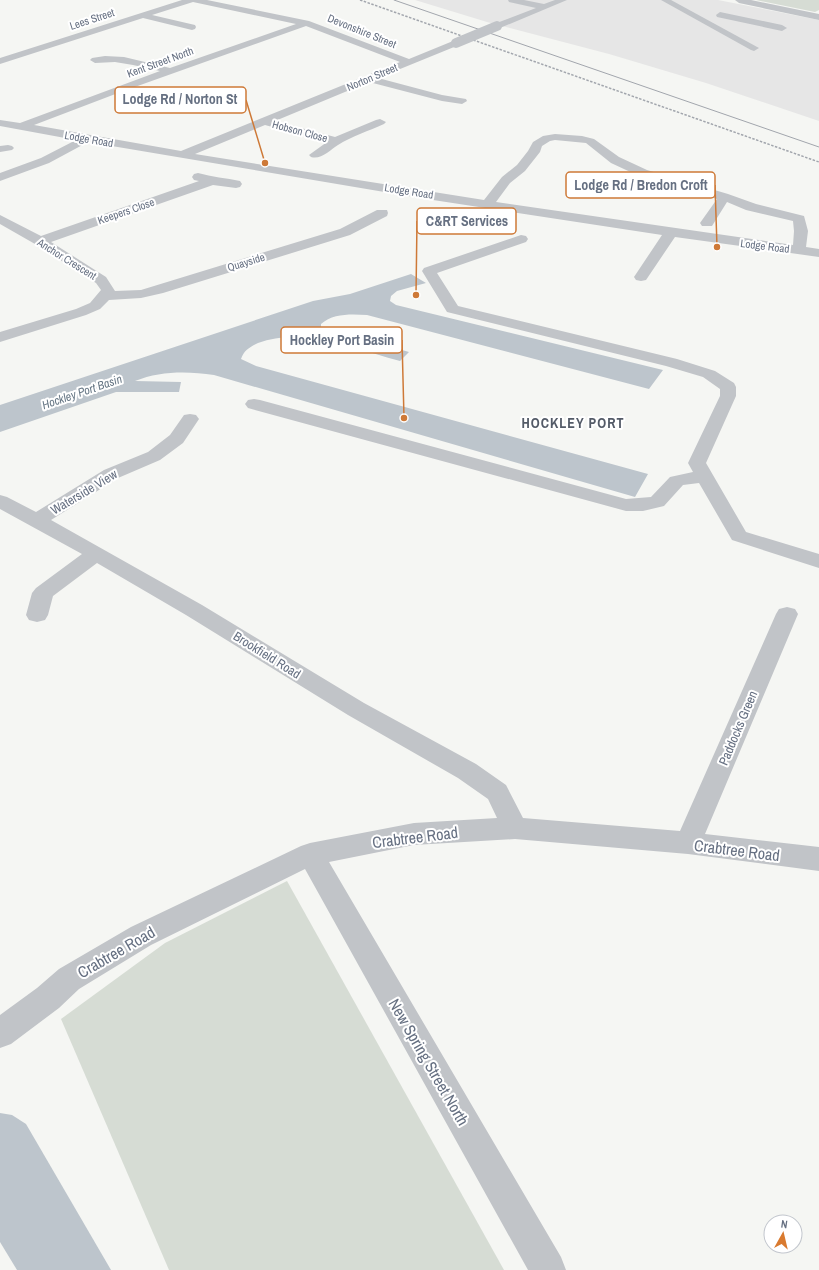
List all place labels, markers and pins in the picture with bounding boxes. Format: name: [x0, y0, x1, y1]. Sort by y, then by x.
callout: Lodge Rd / Norton St: [115, 87, 246, 113]
callout: Lodge Rd / Bredon Croft: [566, 172, 715, 198]
callout: C&RT Services: [417, 208, 516, 234]
callout: Hockley Port Basin: [281, 327, 402, 353]

